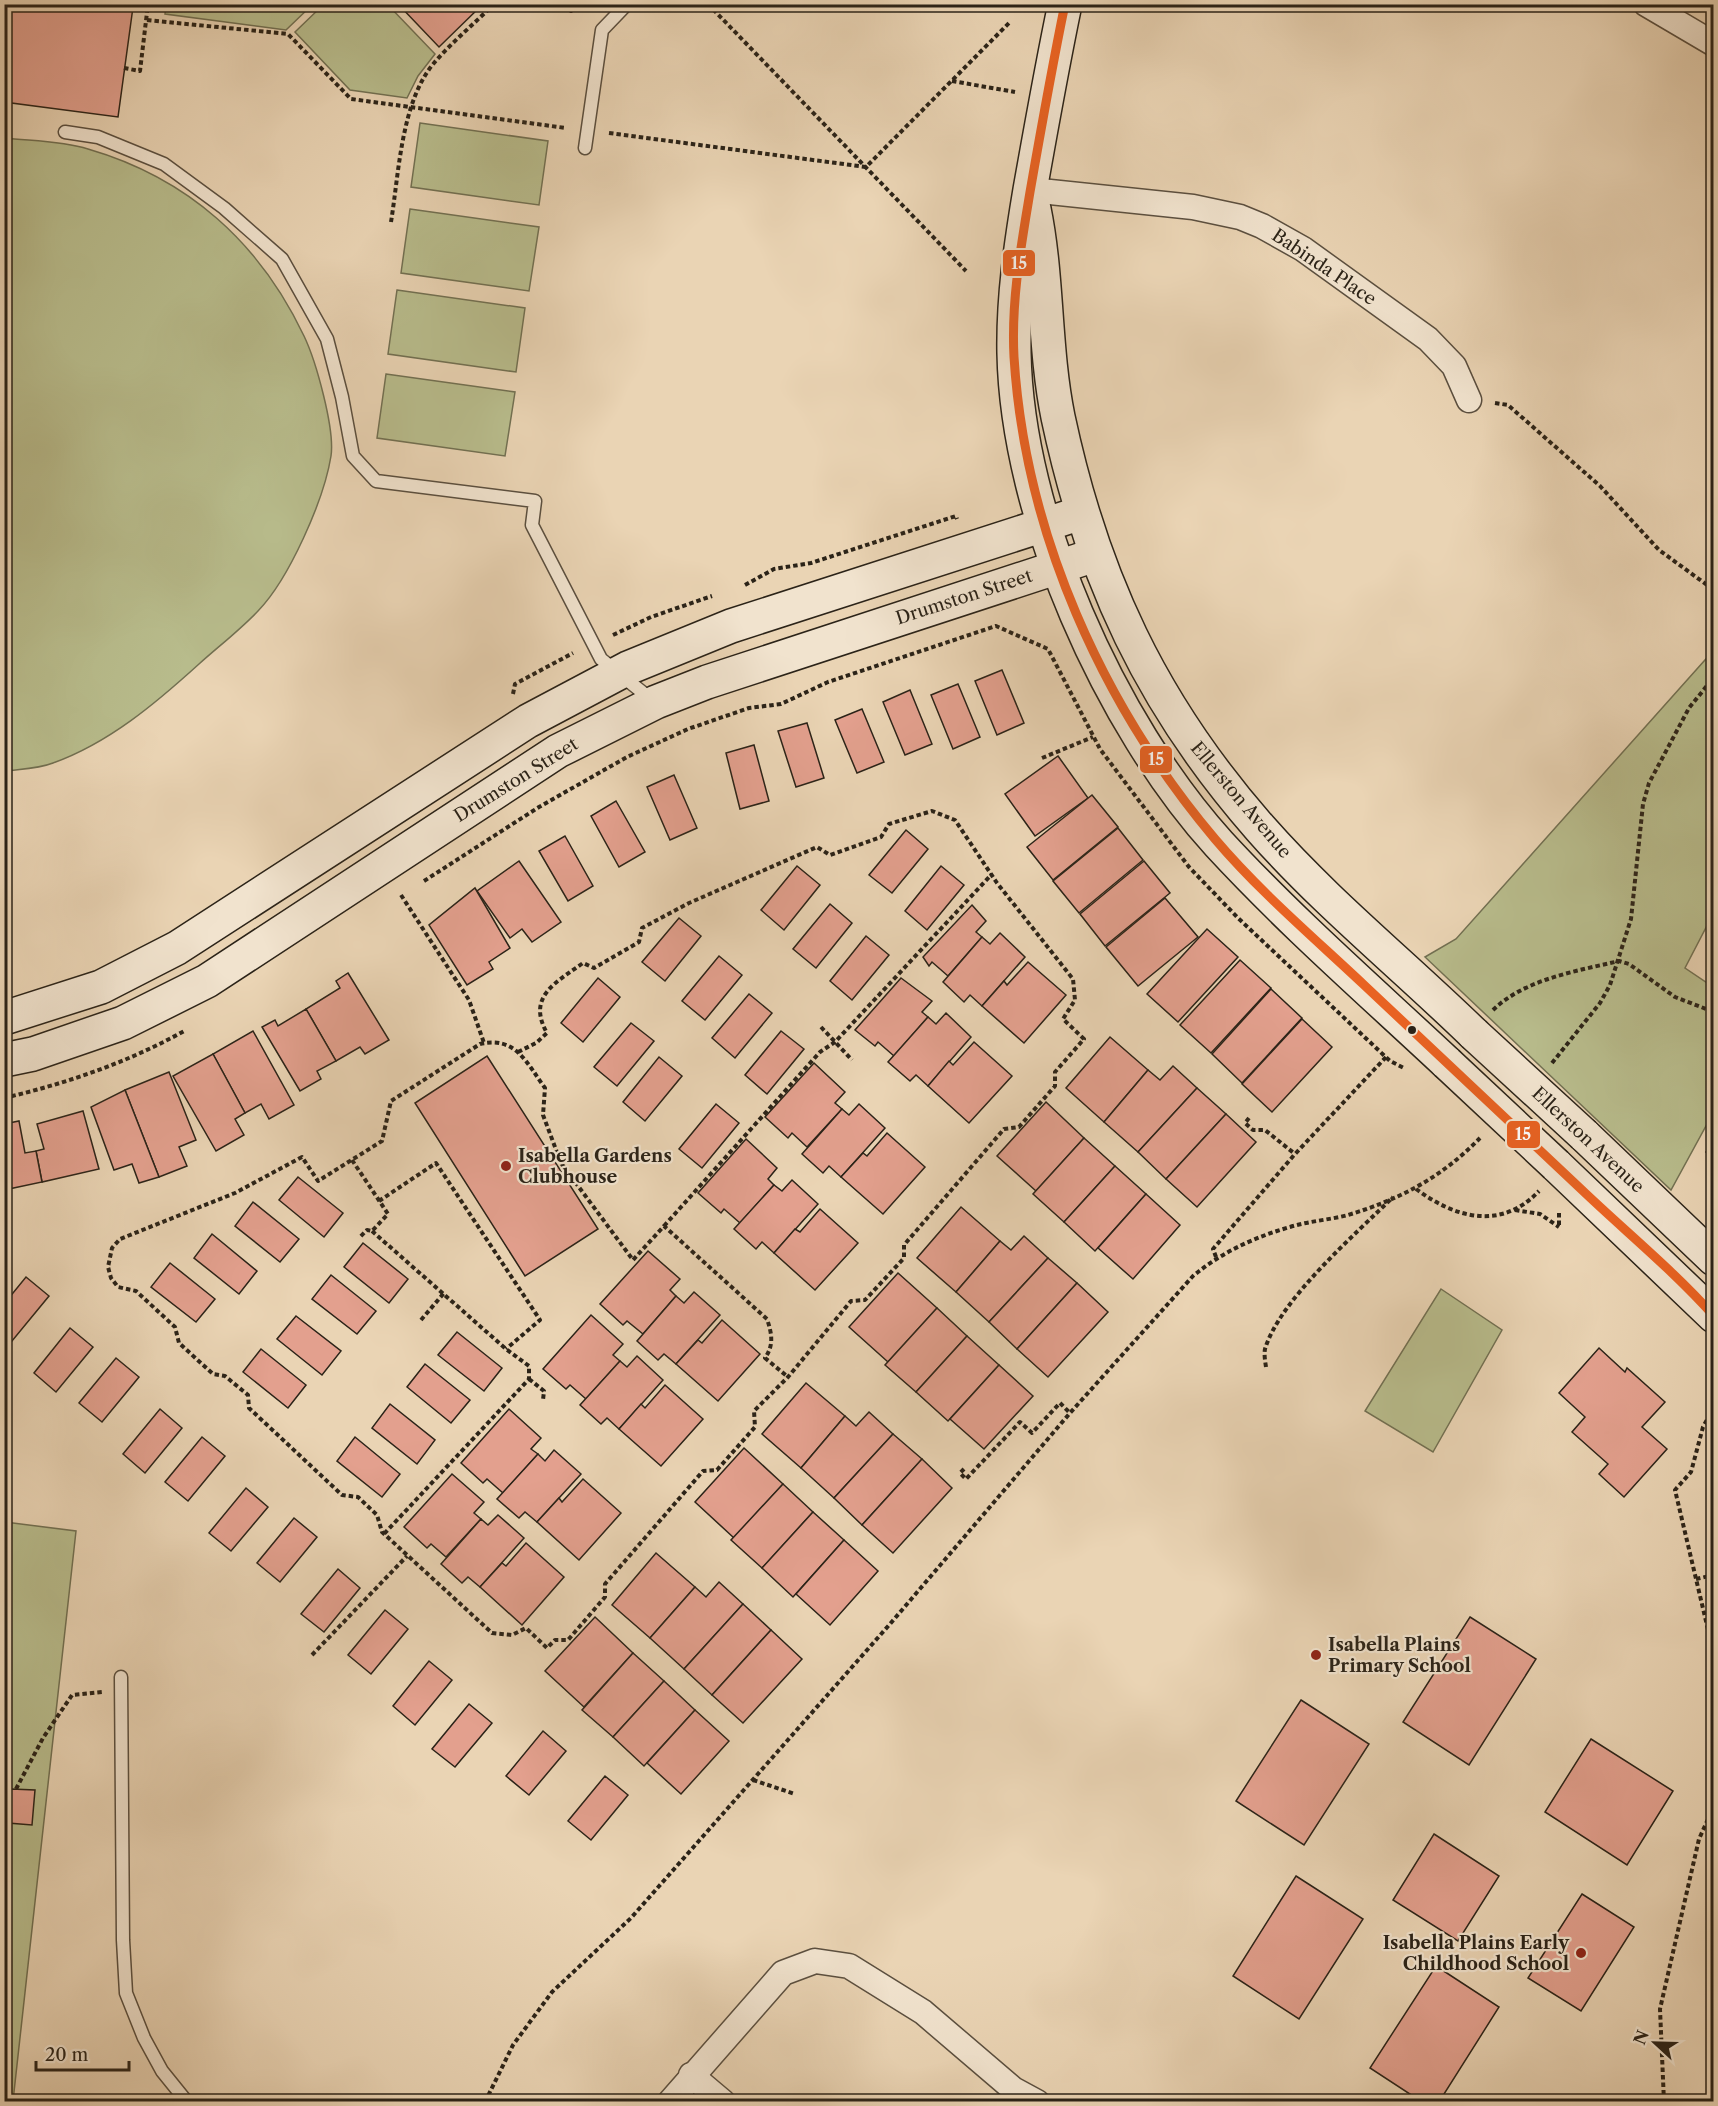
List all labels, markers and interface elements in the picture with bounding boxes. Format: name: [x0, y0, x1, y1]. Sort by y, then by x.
street label: Babinda Place: [1268, 224, 1380, 310]
line badge: 15: [1002, 249, 1036, 277]
text: 15: [1011, 253, 1027, 273]
street label: Drumston Street: [893, 564, 1036, 629]
street label: Drumston Street: [450, 733, 583, 827]
street label: Ellerston Avenue: [1186, 737, 1296, 863]
line badge: 15: [1139, 745, 1173, 774]
text: 15: [1148, 749, 1164, 769]
unlabelled marker: [1406, 1024, 1418, 1036]
street label: Ellerston Avenue: [1527, 1082, 1649, 1198]
line badge: 15: [1506, 1120, 1541, 1149]
text: 15: [1515, 1124, 1531, 1144]
place label: Isabella Gardens Clubhouse: [518, 1145, 672, 1188]
marker: Isabella Gardens Clubhouse: [499, 1159, 513, 1173]
place label: Isabella Plains Primary School: [1328, 1634, 1471, 1677]
marker: Isabella Plains Primary School: [1309, 1648, 1323, 1662]
place label: Isabella Plains Early Childhood School: [1383, 1932, 1570, 1975]
marker: Isabella Plains Early Childhood School: [1574, 1946, 1588, 1960]
north arrow: [1625, 2013, 1685, 2073]
text: N: [1629, 2027, 1653, 2048]
scale bar: [36, 2034, 129, 2072]
text: 20 m: [45, 2044, 89, 2066]

